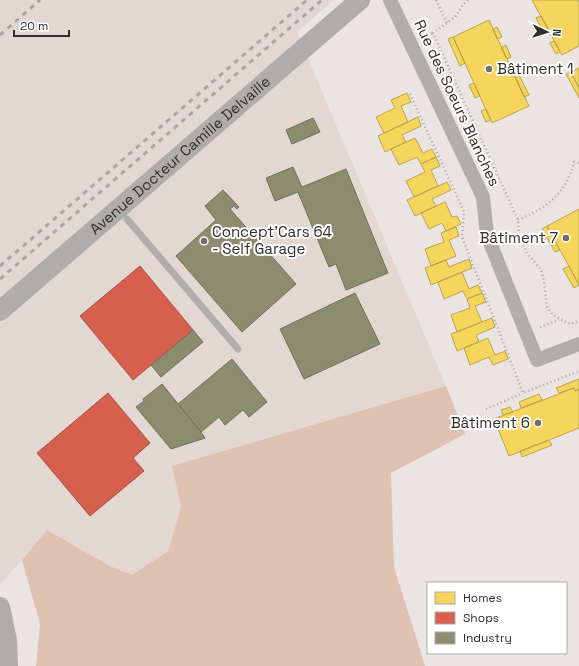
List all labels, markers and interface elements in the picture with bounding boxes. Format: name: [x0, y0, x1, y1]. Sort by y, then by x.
scale bar: [14, 12, 69, 38]
north arrow: [527, 12, 567, 52]
street label: Rue des Soeurs Blanches: [410, 16, 505, 189]
text: 20 m: [20, 18, 48, 34]
text: N: [550, 29, 564, 37]
place label: Bâtiment 1: [497, 59, 573, 78]
marker: Bâtiment 1: [484, 64, 494, 74]
street label: Avenue Docteur Camille Delvaille: [85, 72, 274, 238]
place label: Concept'Cars 64 - Self Garage: [212, 222, 332, 258]
place label: Bâtiment 7: [479, 228, 558, 247]
marker: Bâtiment 7: [561, 233, 571, 243]
marker: Concept'Cars 64 - Self Garage: [199, 236, 209, 246]
place label: Bâtiment 6: [451, 413, 530, 432]
marker: Bâtiment 6: [533, 418, 543, 428]
legend: [427, 582, 567, 654]
text: Homes: [463, 590, 502, 606]
text: Shops: [463, 610, 499, 626]
text: Industry: [463, 630, 512, 646]

